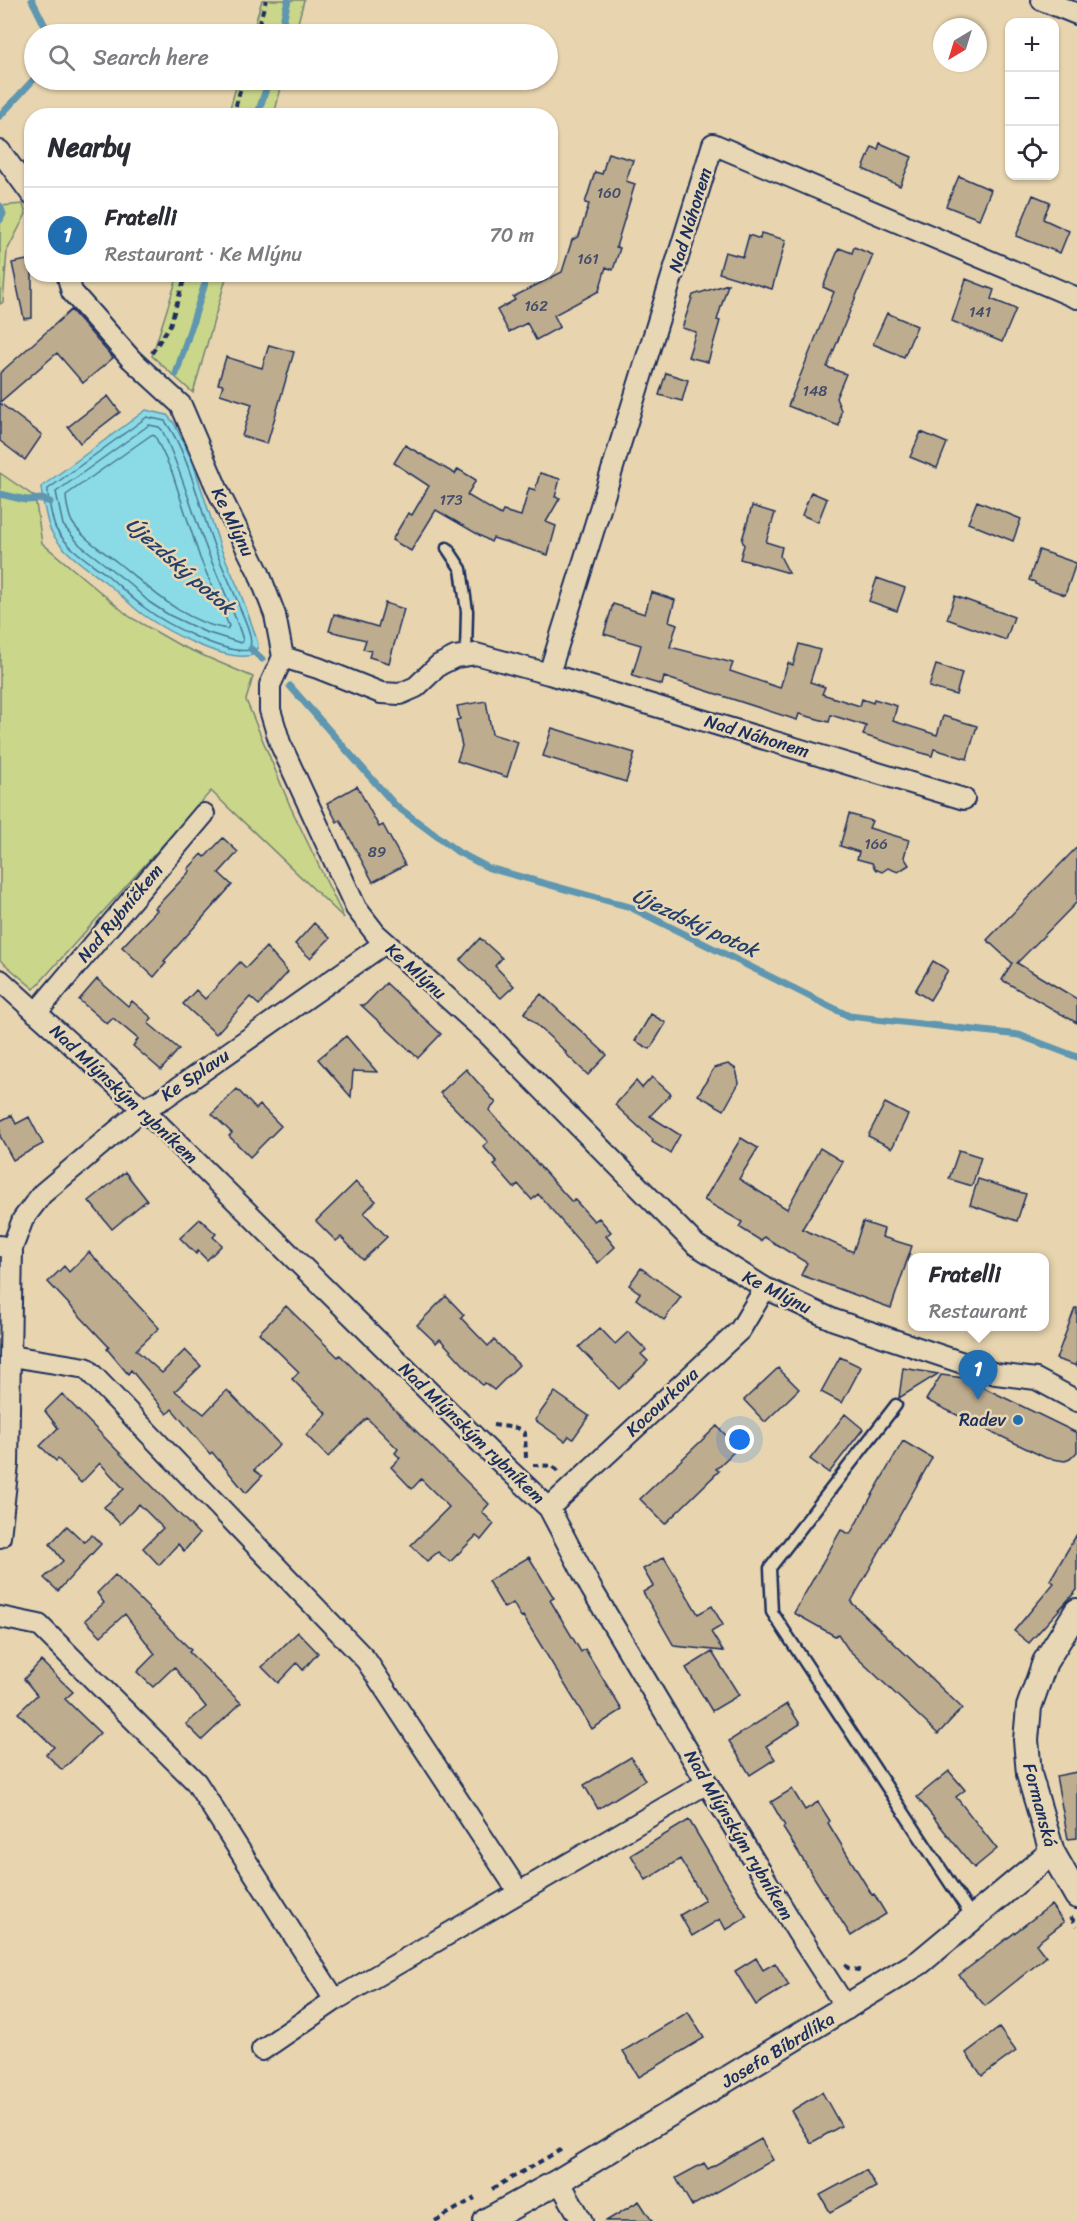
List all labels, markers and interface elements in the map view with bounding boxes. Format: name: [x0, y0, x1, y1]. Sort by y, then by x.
north arrow: [933, 18, 987, 72]
map controls: [1005, 18, 1059, 180]
button: +: [1005, 18, 1059, 72]
search box: [24, 24, 558, 90]
text: Search here: [93, 38, 209, 77]
icon: search: [45, 41, 78, 74]
button: −: [1005, 72, 1059, 126]
text: Nearby: [48, 124, 130, 170]
button: locate: [1005, 126, 1059, 180]
street label: Nad Náhonem: [659, 163, 721, 276]
house number: 160: [597, 180, 621, 206]
text: Fratelli: [105, 198, 177, 237]
text: 1: [63, 218, 72, 253]
text: 70 m: [489, 218, 534, 253]
text: Restaurant · Ke Mlýnu: [105, 237, 302, 272]
house number: 161: [577, 246, 599, 272]
house number: 162: [524, 293, 548, 319]
house number: 141: [969, 299, 991, 325]
house number: 148: [803, 378, 827, 404]
street label: Ke Mlýnu: [202, 482, 264, 563]
house number: 173: [439, 487, 463, 513]
water label: Újezdský potok: [117, 508, 244, 625]
street label: Nad Náhonem: [701, 705, 814, 767]
house number: 166: [864, 831, 888, 857]
house number: 89: [368, 839, 386, 865]
street label: Nad Rybníčkem: [69, 856, 172, 970]
water label: Újezdský potok: [626, 878, 766, 969]
street label: Ke Mlýnu: [378, 934, 454, 1008]
street label: Nad Mlýnským rybníkem: [42, 1016, 206, 1172]
street label: Ke Splavu: [154, 1040, 237, 1110]
popup: [908, 1253, 1049, 1331]
text: Fratelli: [929, 1255, 1001, 1294]
street label: Ke Mlýnu: [737, 1261, 818, 1323]
text: Restaurant: [929, 1294, 1028, 1329]
pin: 1: [958, 1350, 998, 1400]
street label: Nad Mlýnským rybníkem: [391, 1354, 553, 1512]
street label: Kocourkova: [618, 1358, 707, 1445]
place label: Radev: [959, 1404, 1007, 1436]
marker: Radev: [1011, 1413, 1025, 1427]
your location: [725, 1425, 754, 1454]
street label: Nad Mlýnským rybníkem: [675, 1743, 803, 1927]
street label: Formanská: [1013, 1759, 1067, 1851]
street label: Josefa Bíbrdlíka: [714, 2003, 841, 2097]

